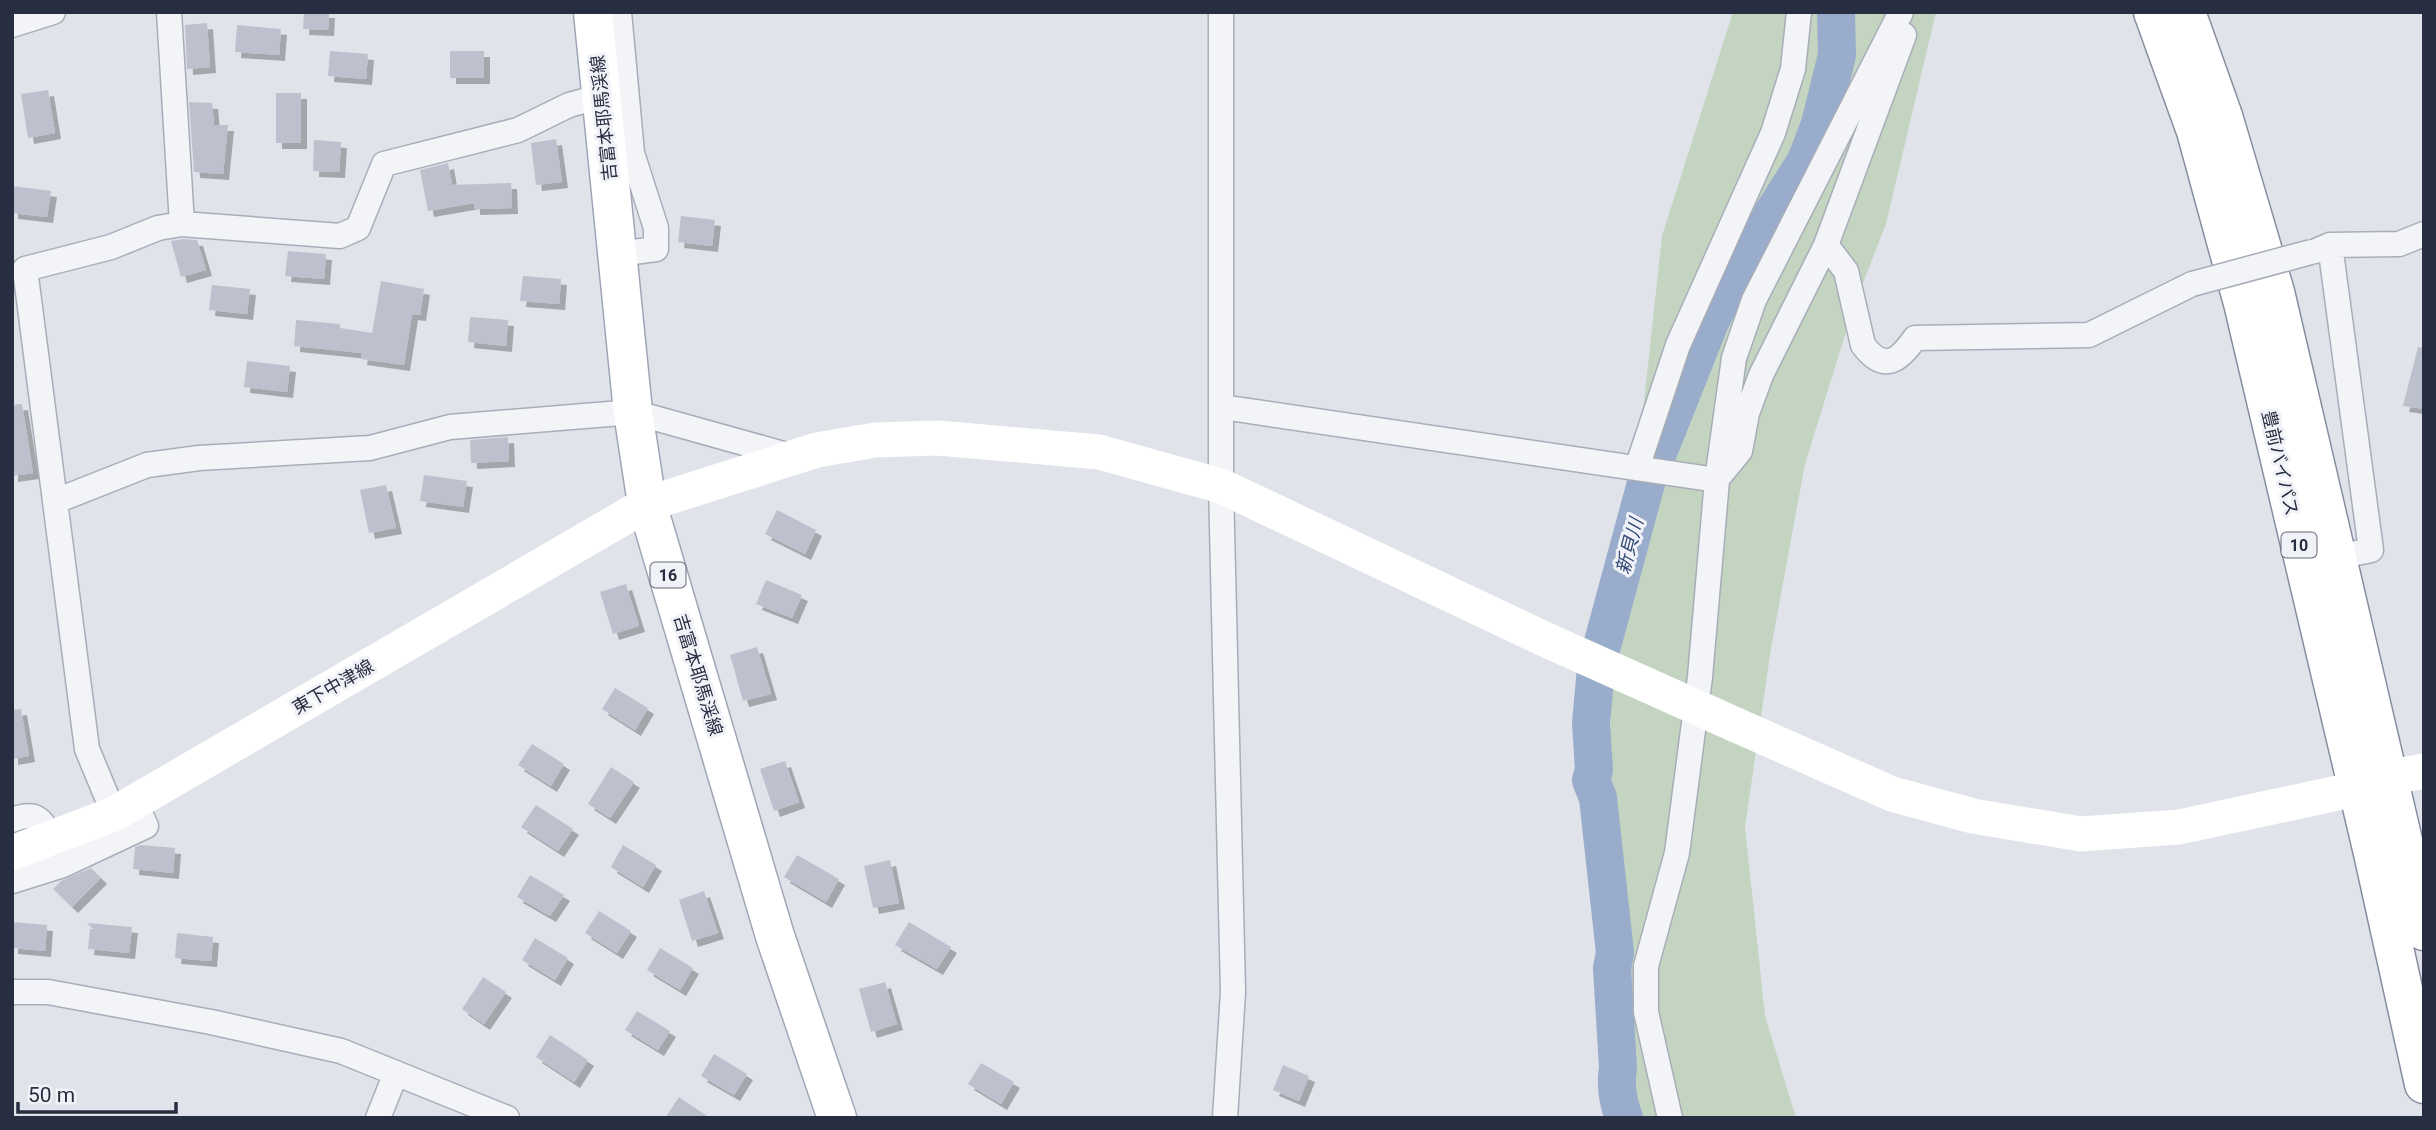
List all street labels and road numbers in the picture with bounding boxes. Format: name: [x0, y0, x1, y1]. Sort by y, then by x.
street label: 吉富本耶馬渓線: [586, 54, 621, 182]
street label: 豊前バイパス: [2258, 408, 2303, 518]
road number: 10: [2282, 532, 2316, 558]
road number: 16: [650, 562, 686, 588]
street label: 吉富本耶馬渓線: [670, 612, 727, 738]
street label: 東下中津線: [289, 655, 377, 718]

